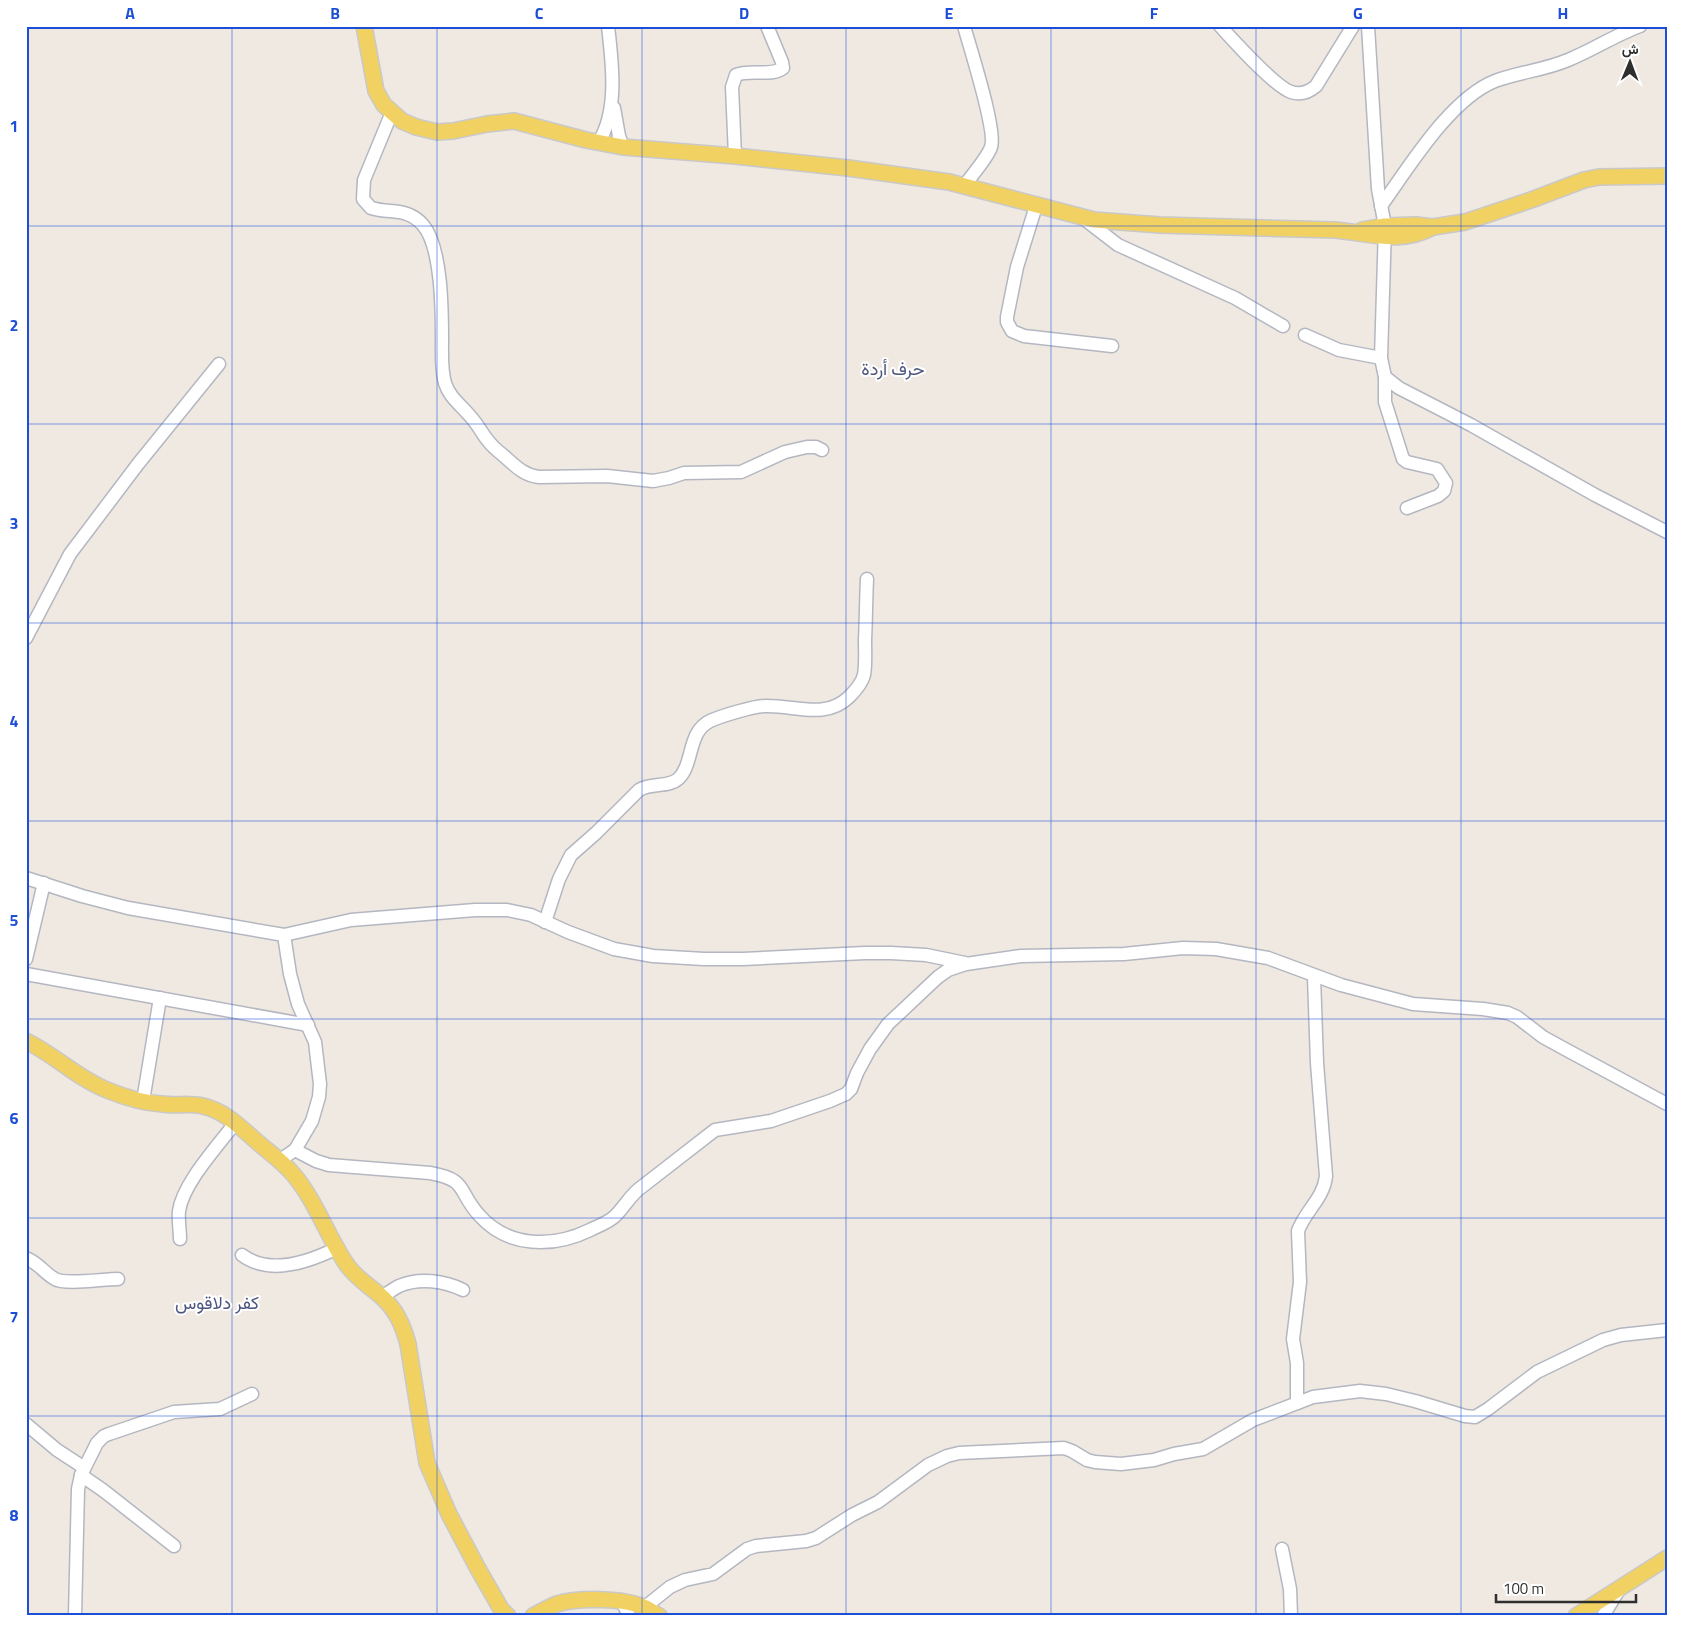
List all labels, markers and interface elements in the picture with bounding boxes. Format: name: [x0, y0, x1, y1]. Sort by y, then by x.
text: A: [125, 1, 135, 25]
text: B: [330, 1, 340, 25]
text: C: [535, 1, 544, 25]
text: D: [739, 1, 749, 25]
text: E: [945, 1, 954, 25]
text: F: [1150, 1, 1159, 25]
text: G: [1353, 1, 1363, 25]
text: H: [1558, 1, 1568, 25]
north arrow: [1606, 38, 1656, 88]
text: ش: [1622, 38, 1639, 59]
text: 1: [10, 114, 18, 138]
text: 2: [10, 313, 18, 337]
district label: حرف أردة: [861, 355, 925, 382]
text: 3: [10, 511, 18, 535]
text: 4: [10, 709, 19, 733]
text: 5: [10, 908, 19, 932]
text: 6: [10, 1106, 19, 1130]
district label: كفر دلاقوس: [175, 1289, 259, 1316]
text: 7: [10, 1305, 18, 1329]
text: 8: [10, 1503, 19, 1527]
scale bar: [1496, 1572, 1636, 1604]
text: 100 m: [1503, 1577, 1544, 1600]

